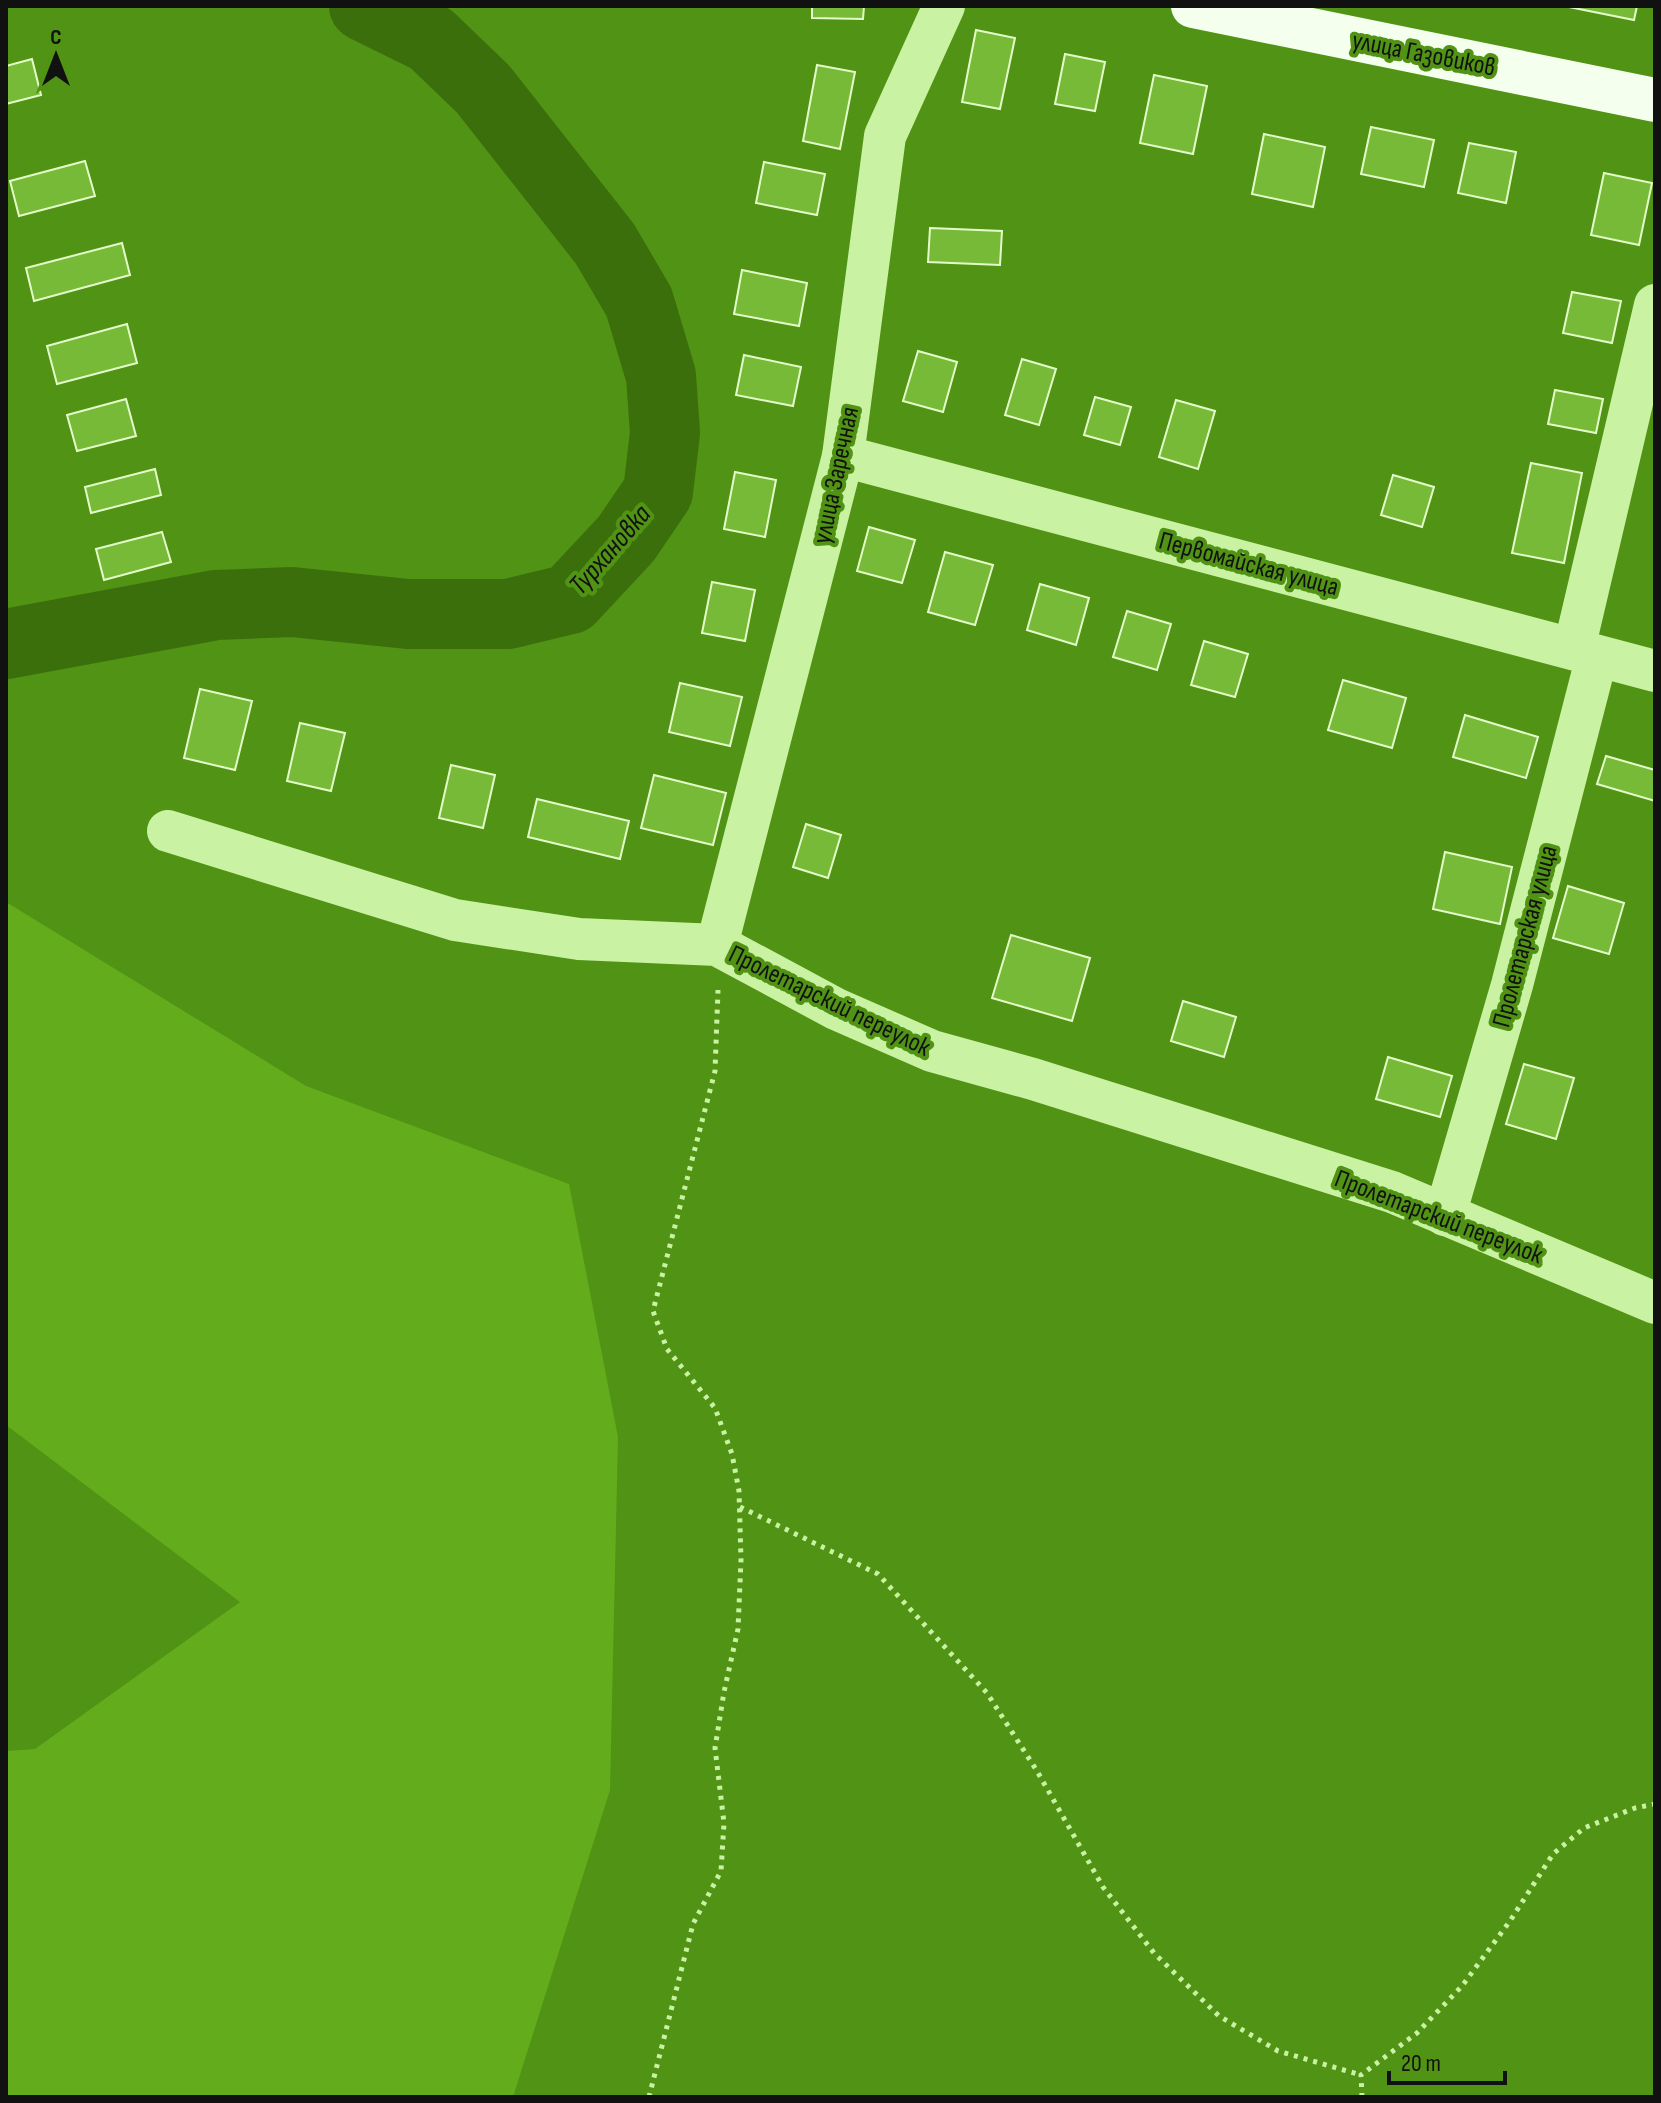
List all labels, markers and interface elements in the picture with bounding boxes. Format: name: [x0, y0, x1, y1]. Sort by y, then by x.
north arrow: [16, 16, 96, 96]
text: С: [50, 24, 62, 51]
street label: улица Газовиков: [1349, 25, 1498, 84]
street label: улица Заречная: [807, 404, 866, 547]
water label: Турхановка: [562, 498, 658, 602]
street label: Первомайская улица: [1155, 526, 1342, 603]
street label: Пролетарская улица: [1486, 842, 1565, 1031]
street label: Пролетарский переулок: [724, 939, 935, 1064]
street label: Пролетарский переулок: [1330, 1163, 1547, 1271]
scale bar: [1389, 2035, 1505, 2085]
text: 20 m: [1401, 2049, 1441, 2078]

